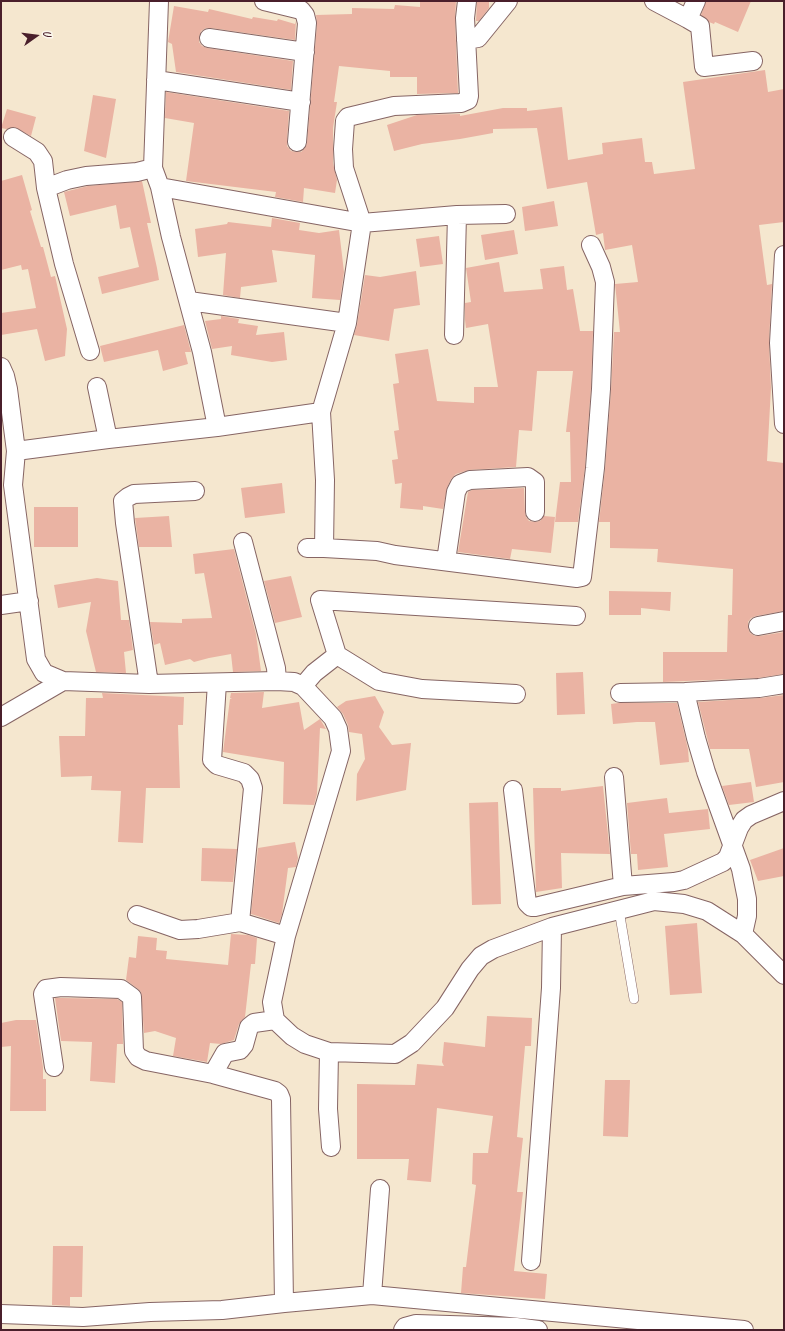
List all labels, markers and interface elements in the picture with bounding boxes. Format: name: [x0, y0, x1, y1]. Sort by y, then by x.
north arrow: [16, 16, 56, 56]
text: U: [40, 29, 55, 37]

